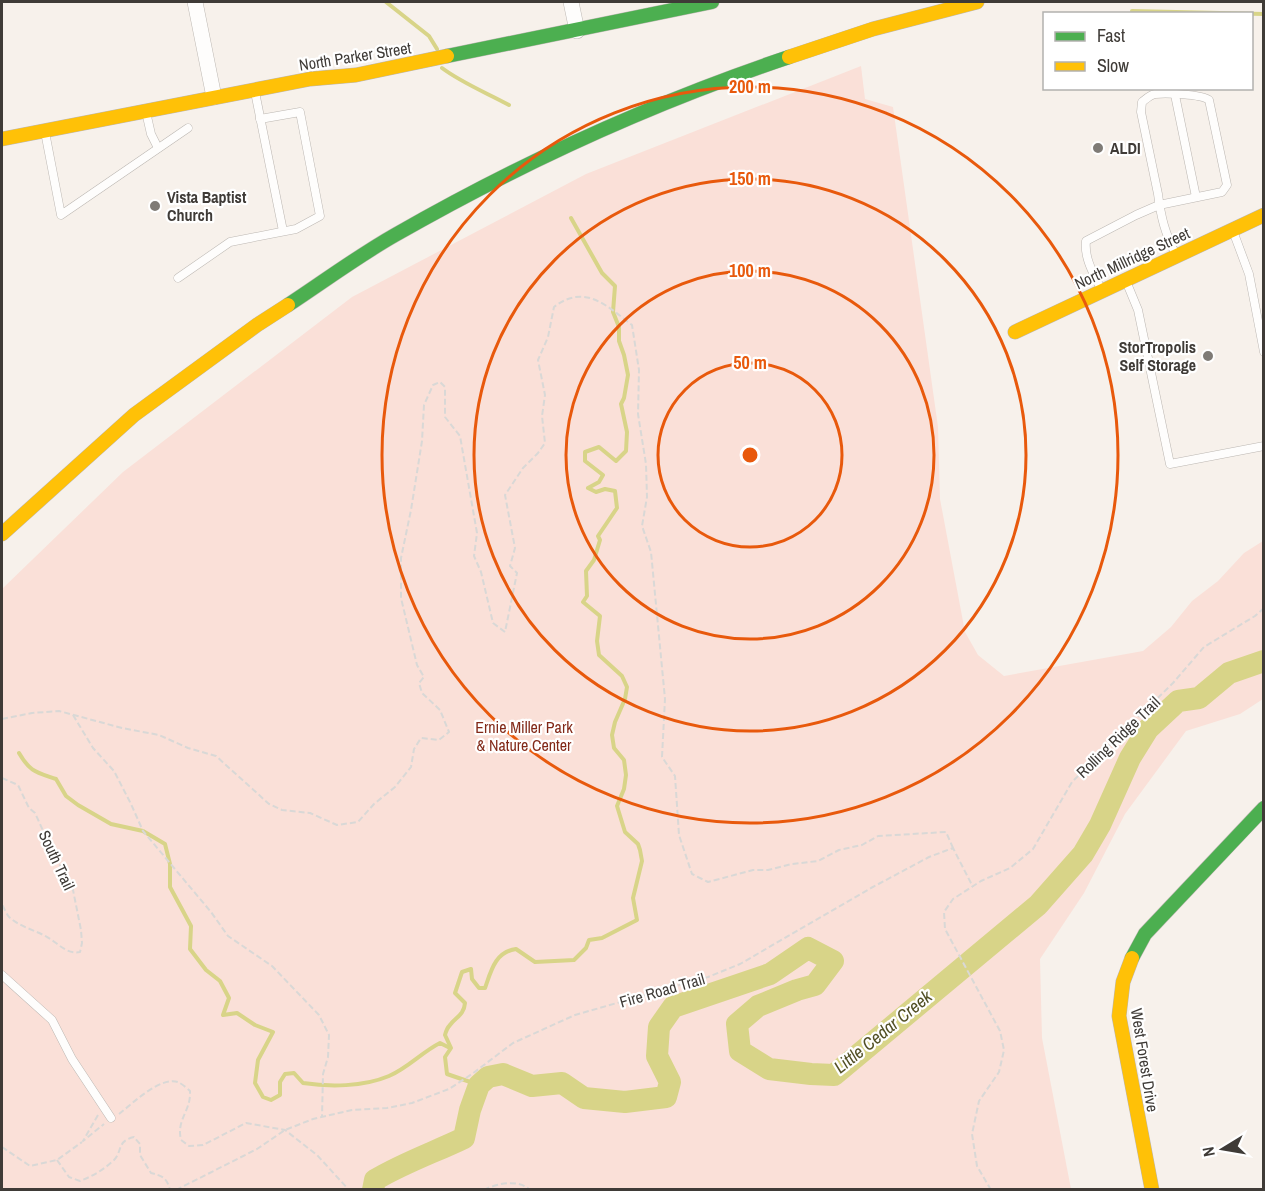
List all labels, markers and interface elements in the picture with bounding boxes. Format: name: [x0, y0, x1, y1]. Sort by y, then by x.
legend: [1043, 12, 1253, 90]
text: Fast: [1097, 23, 1125, 48]
street label: North Parker Street: [297, 36, 413, 76]
text: Slow: [1097, 53, 1129, 78]
text: 200 m: [729, 74, 771, 99]
place label: ALDI: [1110, 137, 1141, 159]
marker: ALDI: [1091, 141, 1105, 155]
text: 150 m: [729, 166, 771, 191]
place label: Vista Baptist Church: [167, 186, 247, 226]
marker: Vista Baptist Church: [148, 199, 162, 213]
street label: North Millridge Street: [1071, 222, 1193, 294]
text: 100 m: [729, 258, 771, 283]
place label: StorTropolis Self Storage: [1119, 336, 1196, 376]
marker: StorTropolis Self Storage: [1201, 349, 1215, 363]
text: 50 m: [733, 350, 767, 375]
centre of rings: [740, 445, 760, 465]
street label: Rolling Ridge Trail: [1071, 691, 1165, 783]
park label: Ernie Miller Park & Nature Center: [475, 716, 573, 756]
street label: South Trail: [34, 827, 80, 893]
street label: Fire Road Trail: [617, 967, 707, 1013]
water label: Little Cedar Creek: [828, 984, 938, 1079]
street label: West Forest Drive: [1126, 1006, 1164, 1114]
north arrow: [1193, 1119, 1253, 1179]
text: N: [1197, 1145, 1220, 1159]

